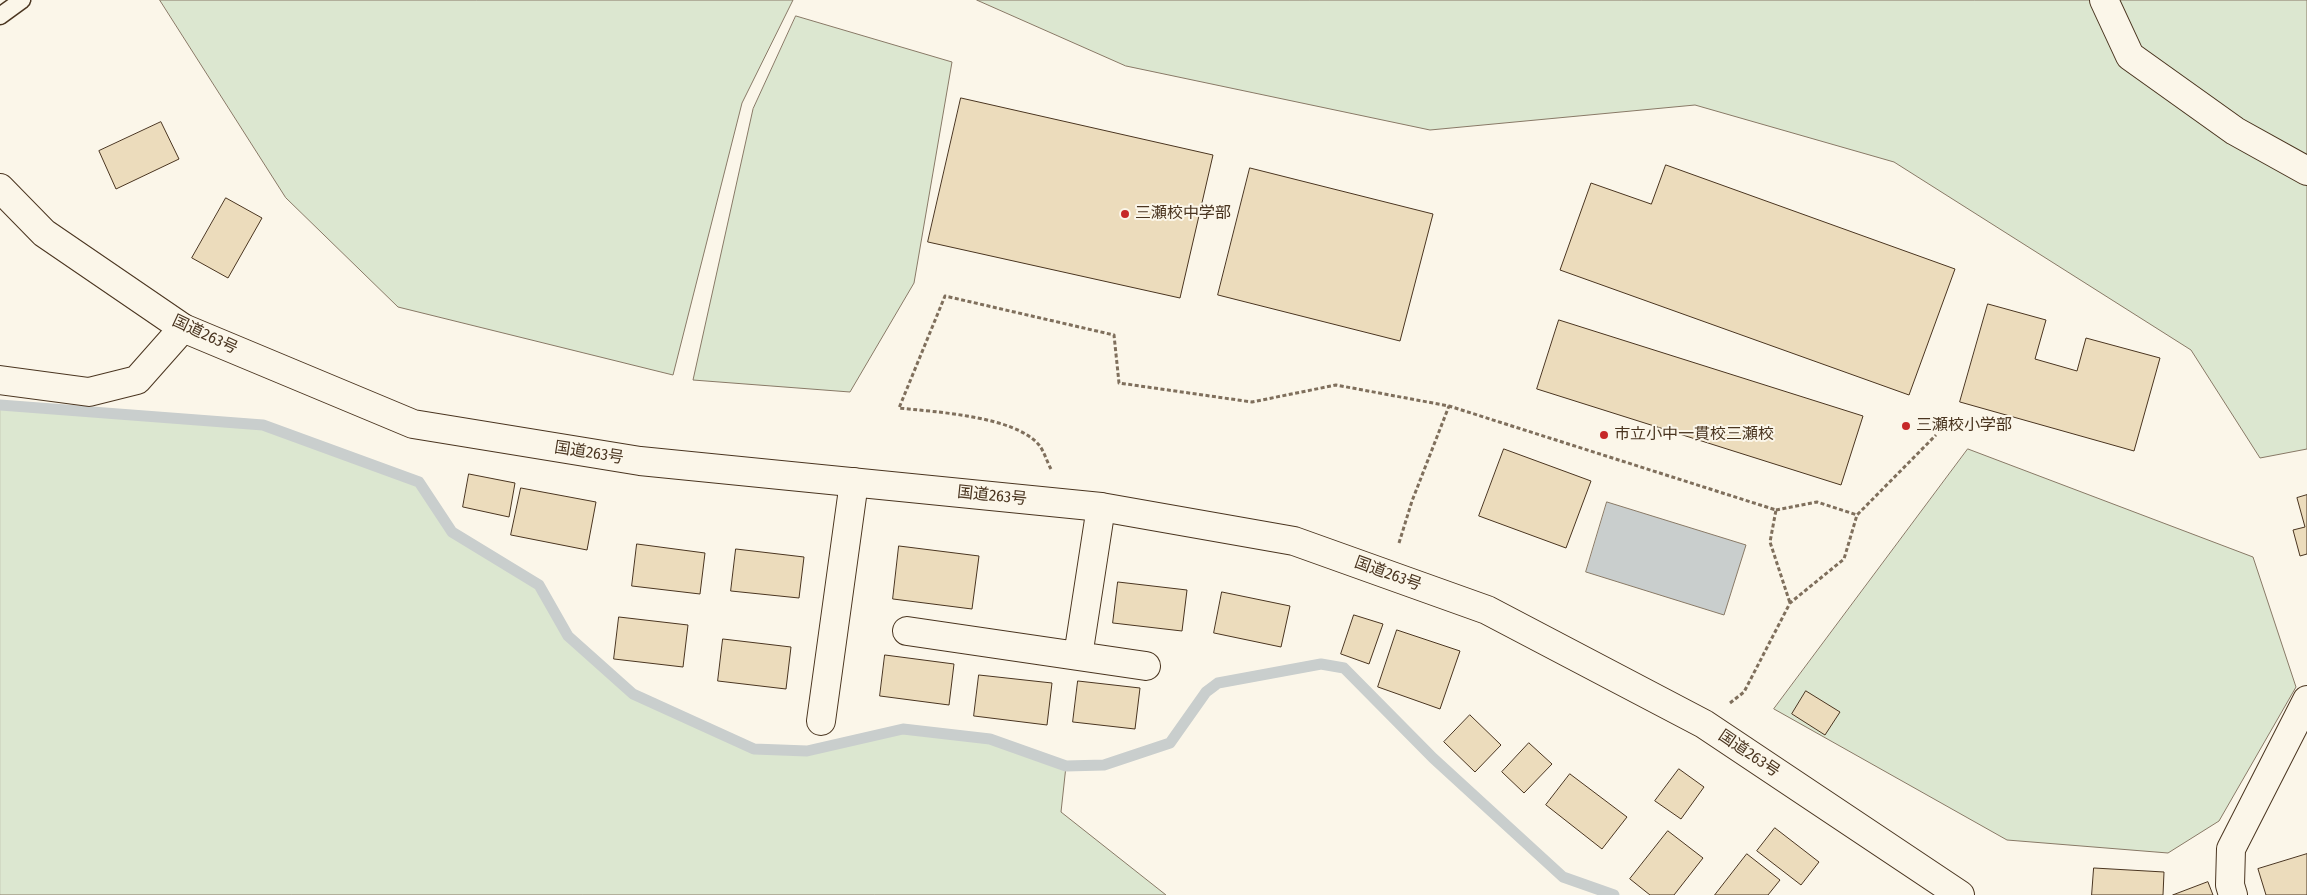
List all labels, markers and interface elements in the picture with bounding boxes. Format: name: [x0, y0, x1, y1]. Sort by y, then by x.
place label: 三瀬校中学部: [1135, 204, 1231, 224]
marker: 三瀬校中学部: [1119, 208, 1131, 220]
street label: 国道263号: [169, 311, 241, 359]
place label: 三瀬校小学部: [1916, 416, 2012, 436]
marker: 三瀬校小学部: [1900, 420, 1912, 432]
place label: 市立小中一貫校三瀬校: [1614, 425, 1774, 445]
marker: 市立小中一貫校三瀬校: [1598, 429, 1610, 441]
street label: 国道263号: [553, 438, 625, 468]
street label: 国道263号: [956, 483, 1028, 509]
street label: 国道263号: [1352, 553, 1424, 595]
street label: 国道263号: [1715, 726, 1783, 782]

